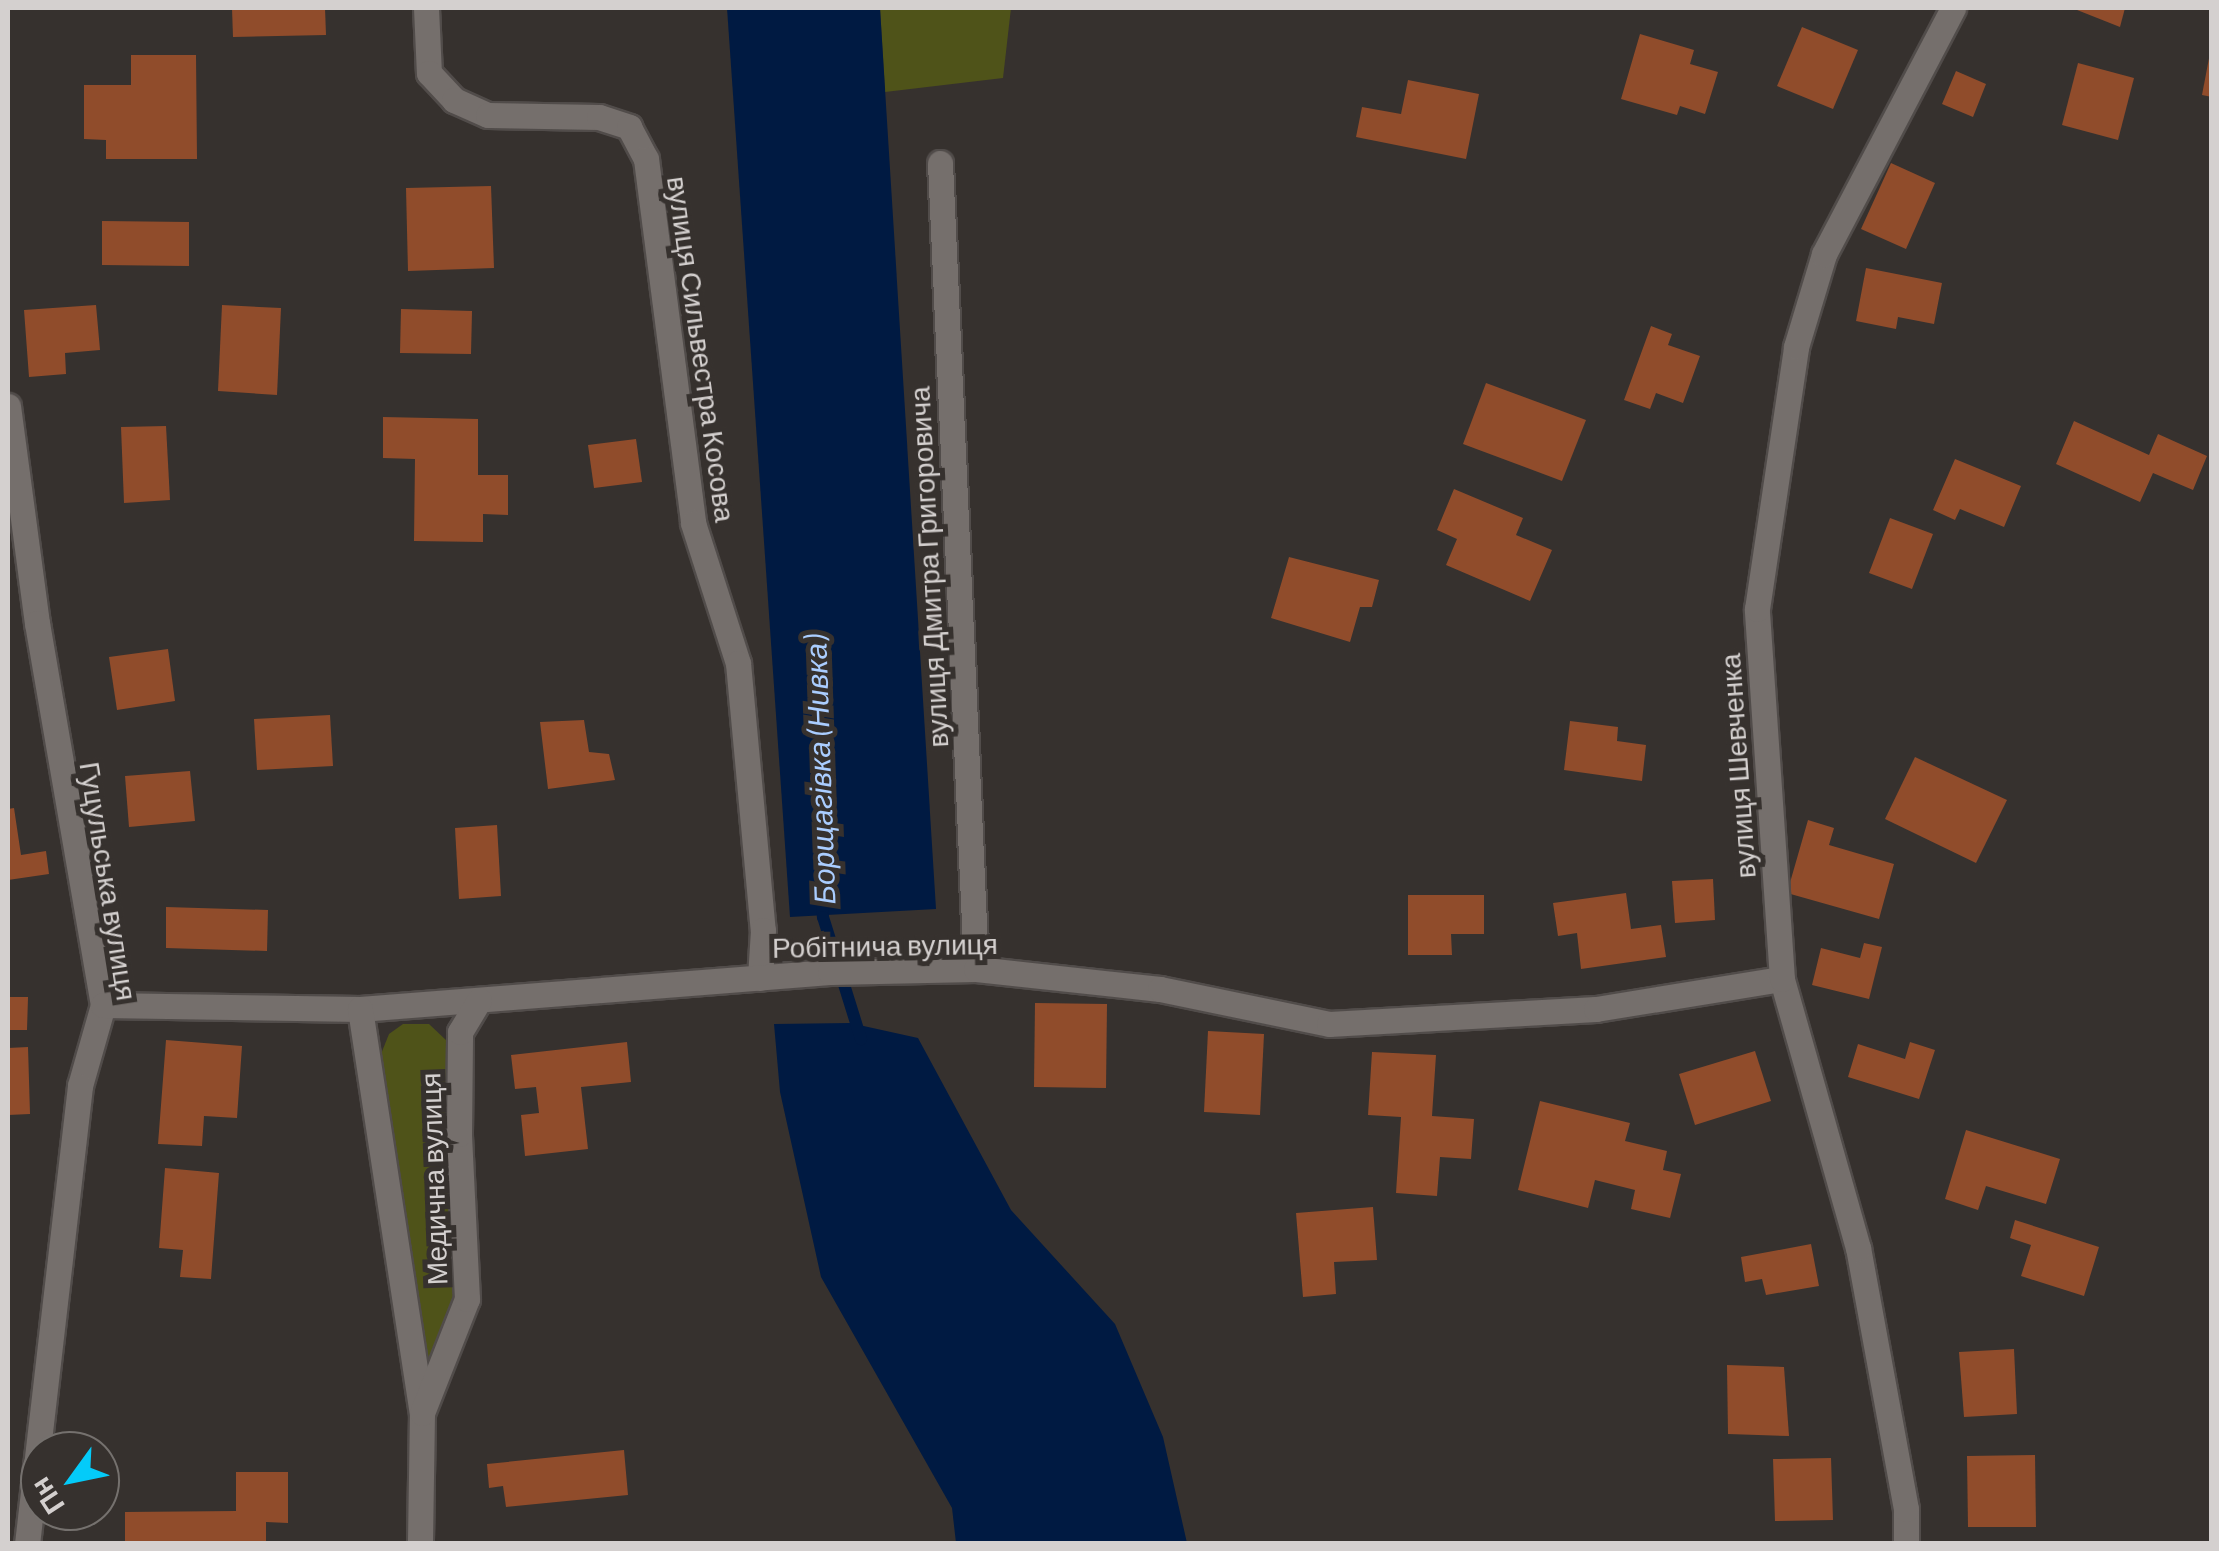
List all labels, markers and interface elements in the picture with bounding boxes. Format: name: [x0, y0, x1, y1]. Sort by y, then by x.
street label: вулиця Сильвестра Косова: [661, 174, 743, 524]
street label: вулиця Дмитра Григоровича: [902, 386, 954, 748]
water label: Борщагівка (Нивка): [796, 635, 842, 905]
street label: вулиця Шевченка: [1712, 652, 1762, 880]
street label: Гуцульська вулиця: [74, 759, 144, 1003]
street label: Робітнича вулиця: [772, 926, 998, 964]
street label: Медична вулиця: [413, 1072, 453, 1286]
north arrow: [20, 1431, 120, 1531]
text: Пн: [22, 1471, 71, 1521]

